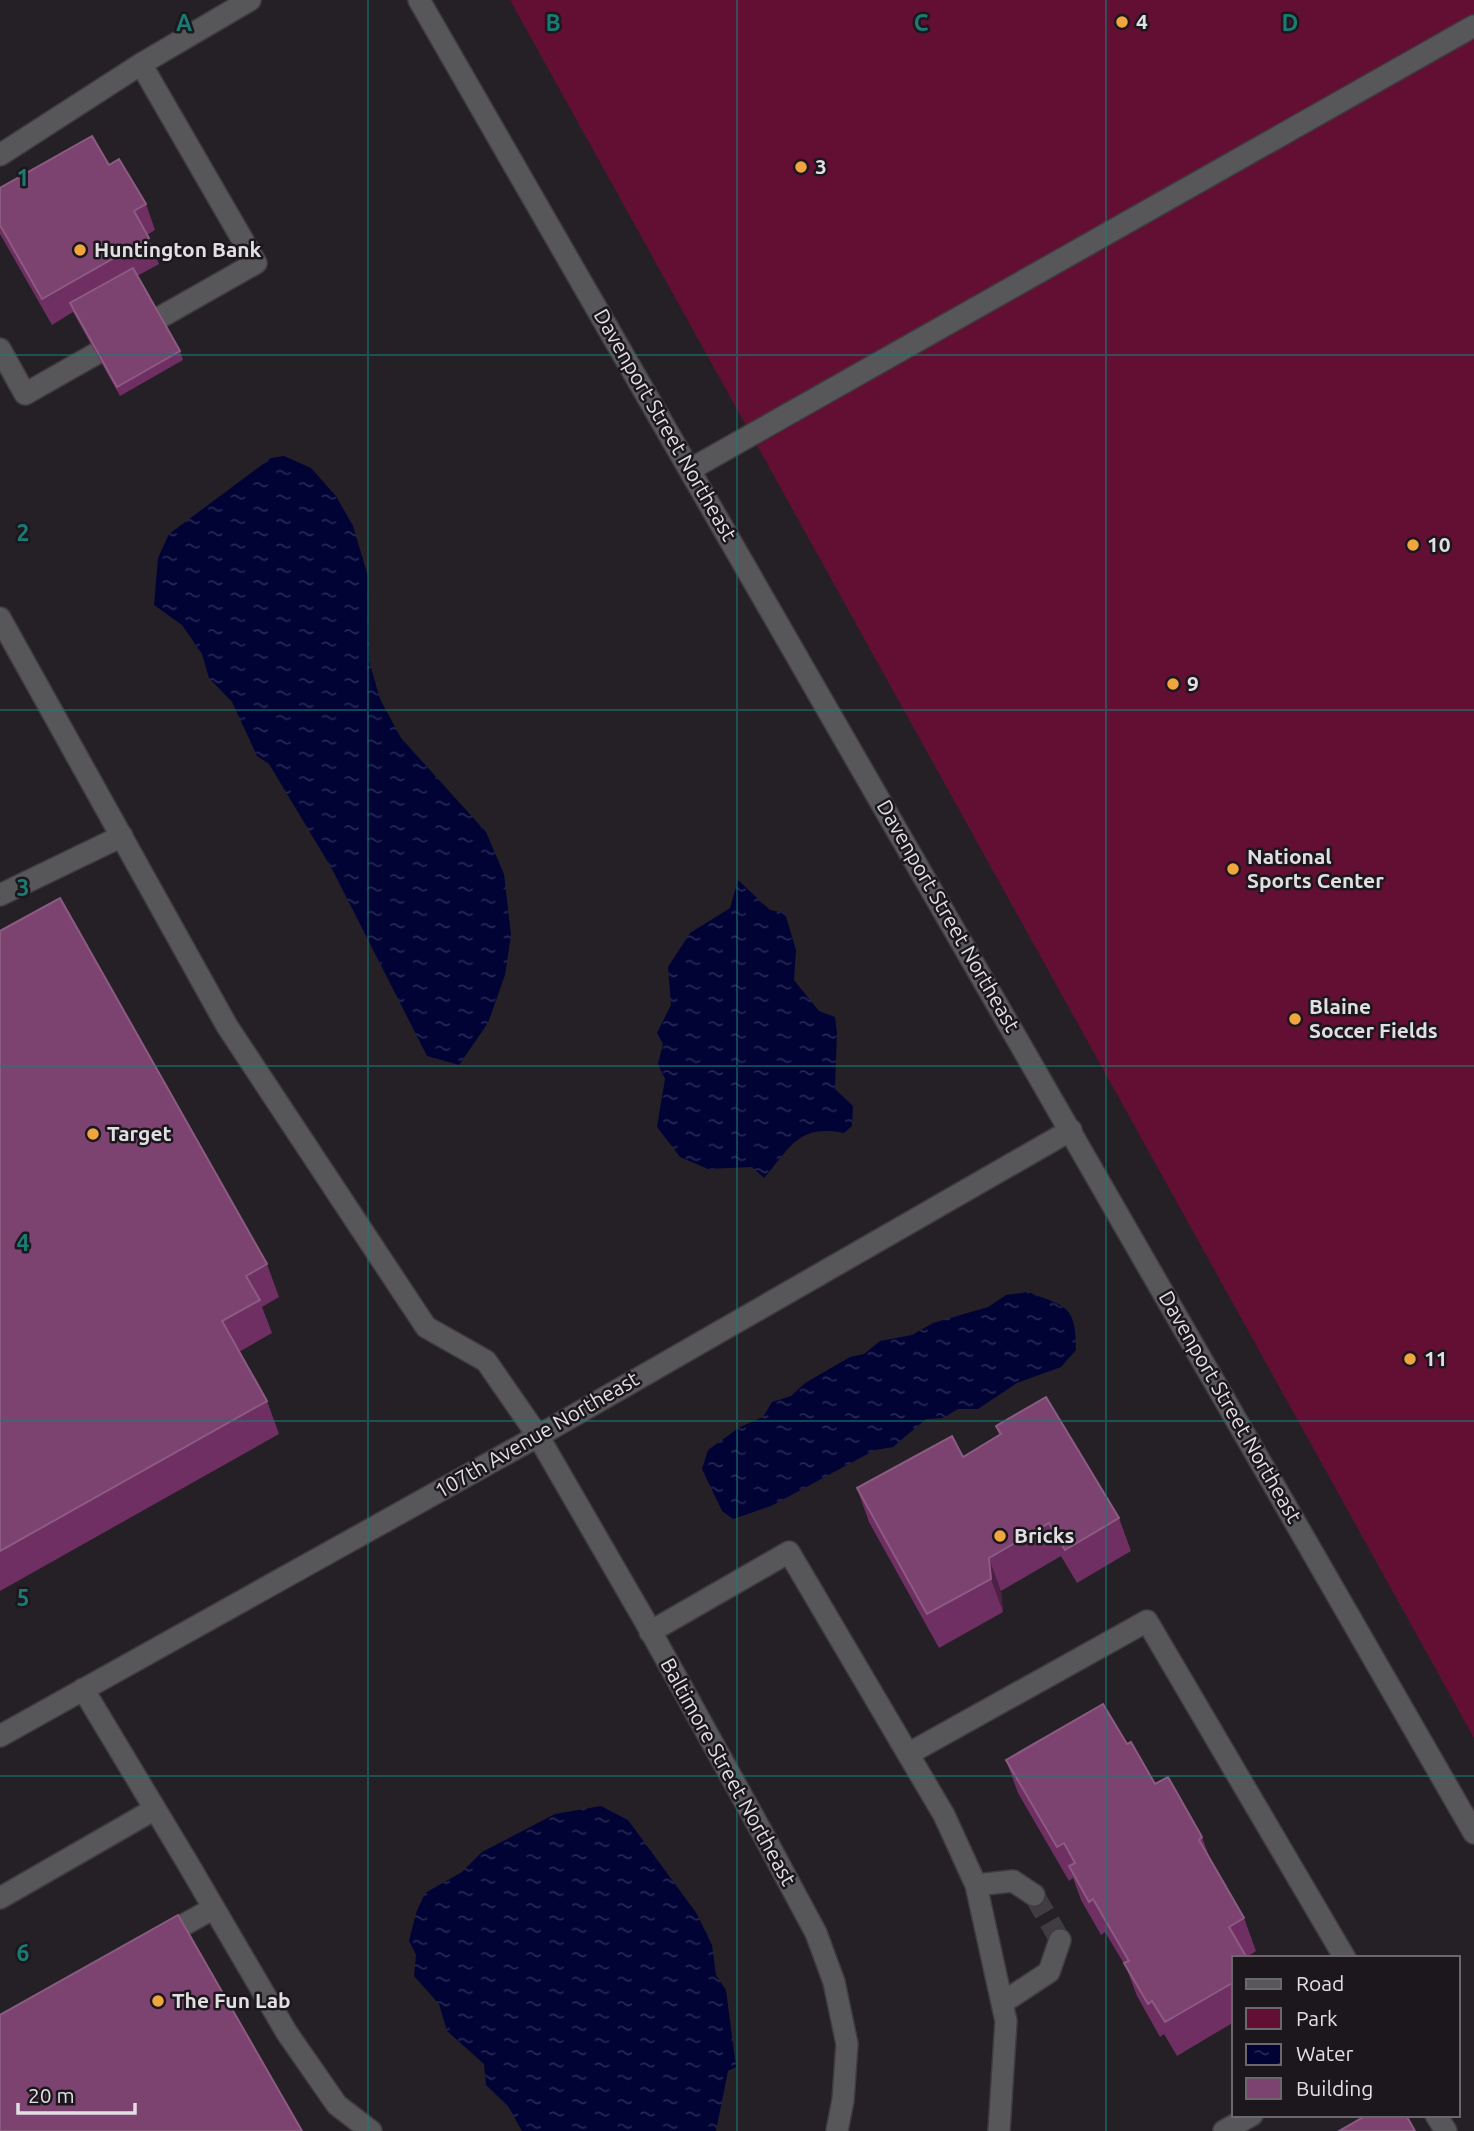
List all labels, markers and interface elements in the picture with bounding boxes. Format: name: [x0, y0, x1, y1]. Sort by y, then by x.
place label: 4: [1136, 9, 1148, 33]
text: A: [176, 10, 192, 35]
text: B: [545, 10, 561, 35]
text: C: [914, 10, 929, 35]
text: D: [1282, 10, 1298, 35]
marker: 4: [1114, 14, 1130, 30]
place label: 3: [815, 154, 827, 178]
marker: 3: [793, 159, 809, 175]
text: 1: [17, 165, 29, 190]
place label: Huntington Bank: [94, 237, 262, 261]
marker: Huntington Bank: [72, 242, 88, 258]
street label: Davenport Street Northeast: [590, 304, 742, 545]
text: 2: [17, 520, 29, 545]
place label: 10: [1427, 532, 1451, 556]
marker: 10: [1405, 537, 1421, 553]
place label: 9: [1187, 671, 1199, 695]
marker: 9: [1165, 676, 1181, 692]
street label: Davenport Street Northeast: [873, 795, 1025, 1036]
place label: National Sports Center: [1247, 844, 1384, 892]
marker: National Sports Center: [1225, 861, 1241, 877]
text: 3: [17, 875, 29, 900]
place label: Blaine Soccer Fields: [1309, 994, 1438, 1042]
marker: Blaine Soccer Fields: [1287, 1011, 1303, 1027]
place label: Target: [107, 1121, 172, 1145]
marker: Target: [85, 1126, 101, 1142]
text: 4: [17, 1230, 30, 1255]
street label: Davenport Street Northeast: [1155, 1286, 1307, 1527]
place label: 11: [1424, 1346, 1448, 1370]
marker: 11: [1402, 1351, 1418, 1367]
street label: 107th Avenue Northeast: [430, 1366, 643, 1502]
place label: Bricks: [1014, 1523, 1074, 1547]
marker: Bricks: [992, 1528, 1008, 1544]
text: 5: [17, 1585, 29, 1610]
street label: Baltimore Street Northeast: [656, 1654, 802, 1889]
text: 6: [17, 1940, 30, 1965]
legend: [1232, 1956, 1460, 2117]
text: Road: [1296, 1971, 1344, 1995]
place label: The Fun Lab: [172, 1988, 291, 2012]
marker: The Fun Lab: [150, 1993, 166, 2009]
text: Park: [1296, 2006, 1338, 2030]
text: Water: [1296, 2041, 1354, 2065]
scale bar: [18, 2072, 135, 2116]
text: Building: [1296, 2076, 1373, 2100]
text: 20 m: [28, 2083, 75, 2107]

